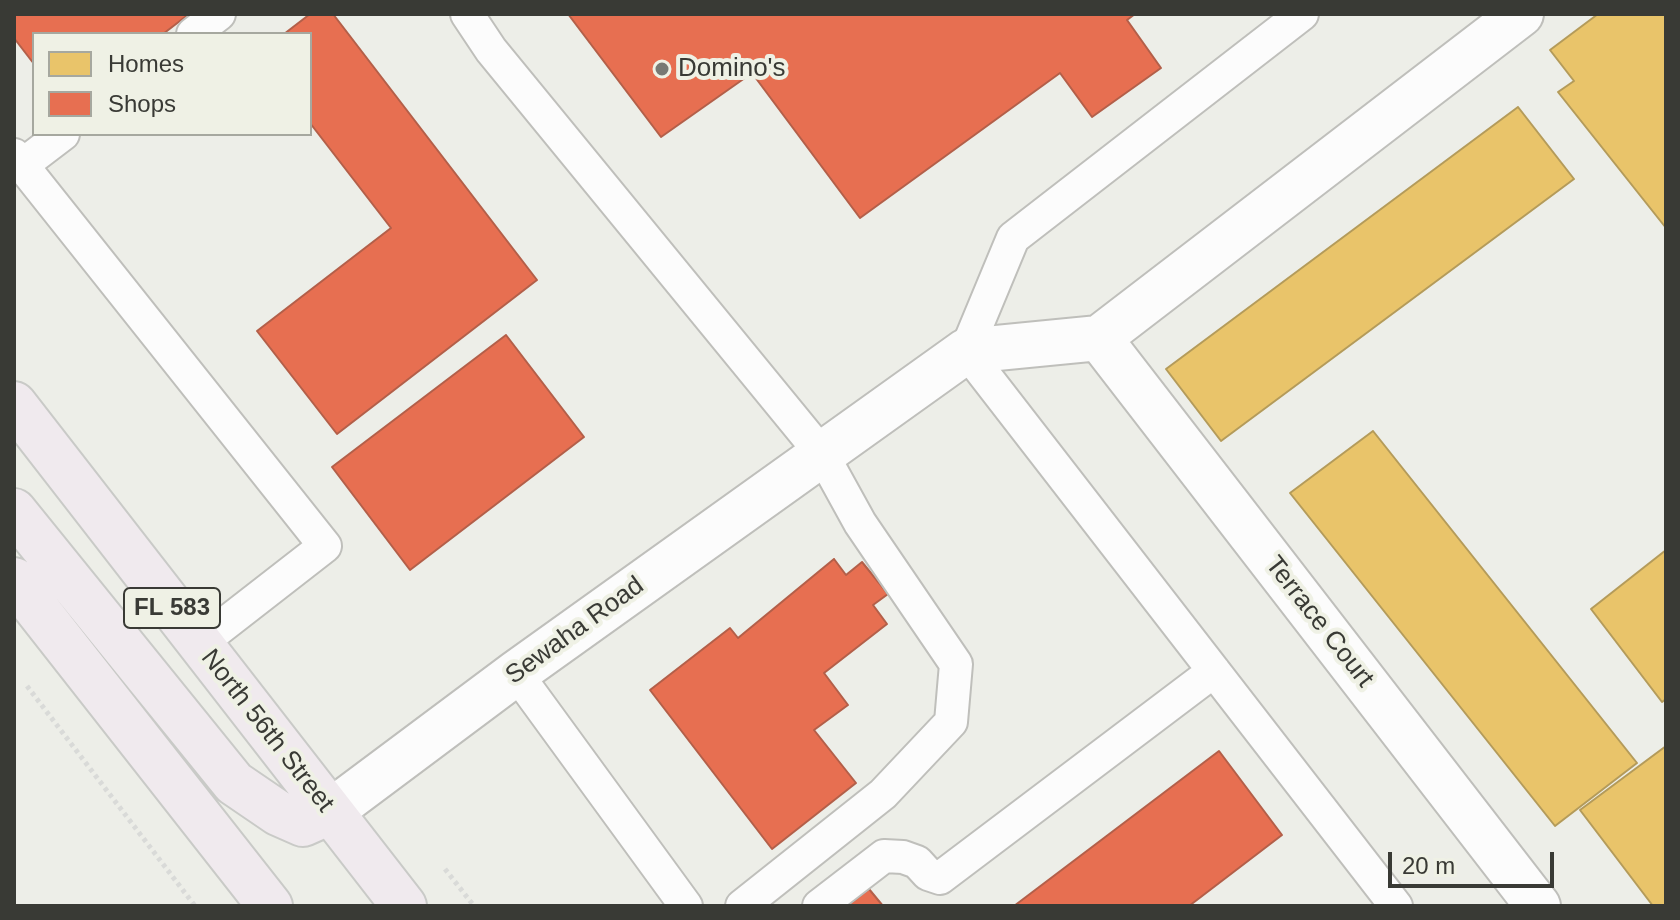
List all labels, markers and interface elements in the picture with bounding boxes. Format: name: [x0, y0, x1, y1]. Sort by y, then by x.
legend: [32, 32, 312, 136]
text: Homes: [108, 50, 184, 77]
place label: Domino's: [678, 53, 786, 85]
marker: Domino's: [653, 60, 671, 78]
text: Shops: [108, 90, 176, 117]
street label: Terrace Court: [1258, 550, 1380, 694]
street label: Sewaha Road: [500, 570, 650, 692]
road number: FL 583: [124, 588, 220, 628]
street label: North 56th Street: [194, 643, 340, 819]
scale bar: [1392, 836, 1558, 886]
text: 20 m: [1402, 852, 1455, 879]

